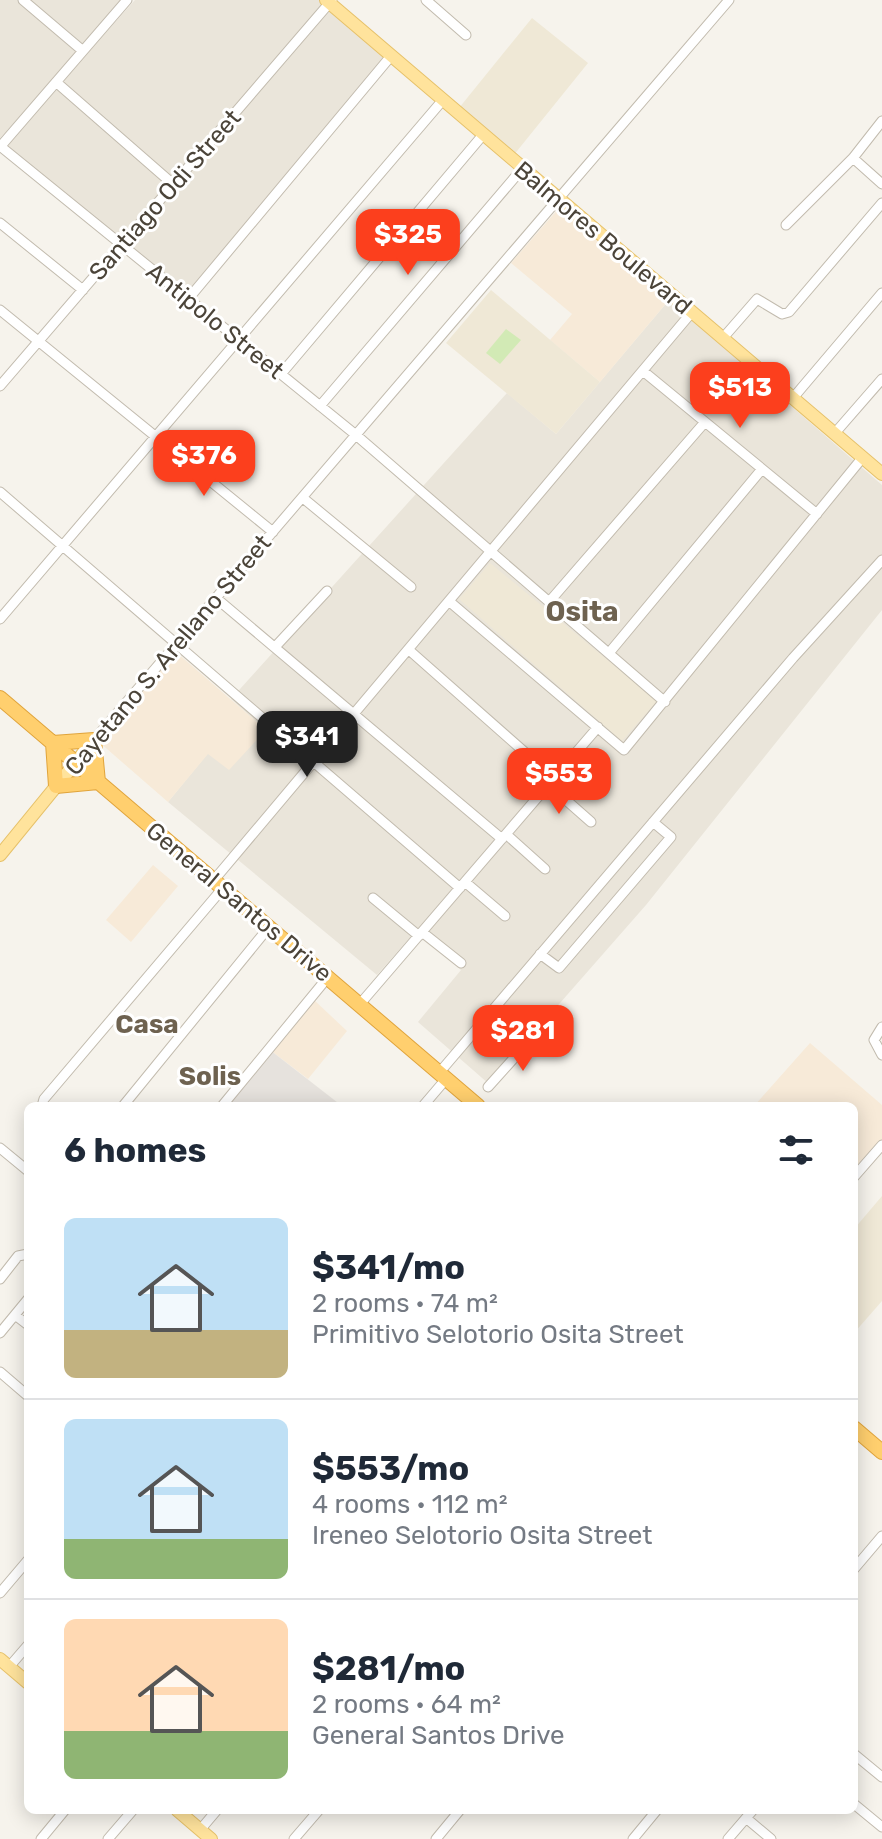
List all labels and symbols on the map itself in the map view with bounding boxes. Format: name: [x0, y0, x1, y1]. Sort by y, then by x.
street label: Santiago Odi Street: [83, 104, 247, 286]
street label: Balmores Boulevard: [509, 156, 697, 320]
pin: $325: [361, 209, 455, 277]
street label: Antipolo Street: [141, 257, 289, 385]
pin: $513: [693, 362, 787, 430]
pin: $376: [157, 430, 251, 498]
street label: Cayetano S. Arellano Street: [59, 529, 277, 781]
district label: Osita: [545, 595, 619, 628]
pin: $341: [260, 711, 354, 779]
pin: $553: [512, 748, 606, 816]
street label: General Santos Drive: [141, 816, 337, 988]
pin: $281: [476, 1005, 570, 1073]
district label: Casa: [115, 1009, 179, 1040]
district label: Solis: [179, 1061, 241, 1092]

